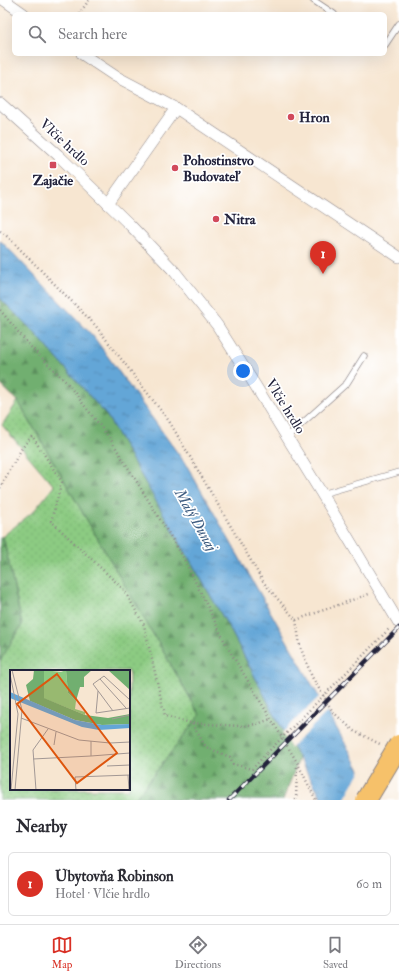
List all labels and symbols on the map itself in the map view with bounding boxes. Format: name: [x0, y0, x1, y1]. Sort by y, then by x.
place label: Hron: [299, 109, 330, 126]
marker: Hron: [286, 112, 296, 122]
street label: Vlčie hrdlo: [36, 115, 93, 170]
place label: Pohostinstvo Budovateľ: [183, 152, 254, 185]
marker: Zajačie: [48, 160, 58, 170]
marker: Pohostinstvo Budovateľ: [170, 163, 180, 173]
place label: Zajačie: [33, 172, 73, 189]
place label: Nitra: [223, 211, 257, 228]
marker: Nitra: [211, 214, 221, 224]
pin: 1: [310, 241, 336, 274]
your location: [233, 361, 253, 381]
street label: Vlčie hrdlo: [262, 376, 309, 437]
water label: Malý Dunaj: [170, 485, 222, 556]
inset map: [10, 670, 130, 790]

